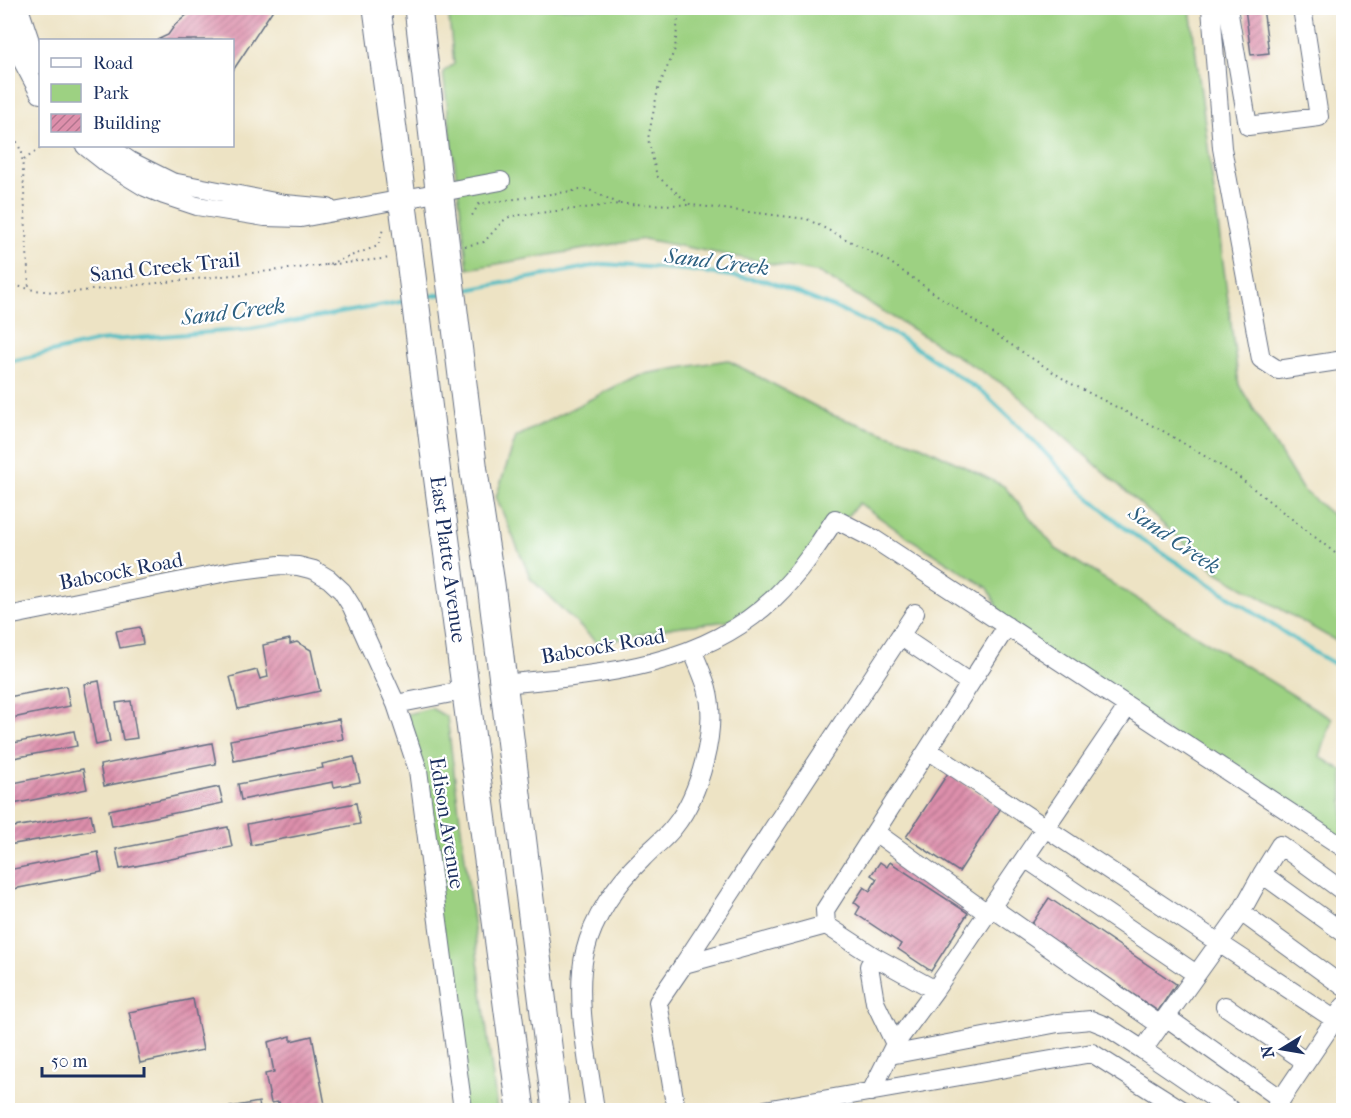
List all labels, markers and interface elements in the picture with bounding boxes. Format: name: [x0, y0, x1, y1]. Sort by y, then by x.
legend: [39, 39, 234, 147]
text: Road: [93, 53, 133, 74]
text: Park: [93, 83, 130, 104]
text: Building: [93, 113, 161, 134]
water label: Sand Creek: [662, 243, 771, 281]
street label: Sand Creek Trail: [89, 247, 241, 287]
water label: Sand Creek: [178, 293, 287, 331]
street label: East Platte Avenue: [425, 474, 471, 644]
water label: Sand Creek: [1123, 499, 1225, 580]
street label: Babcock Road: [57, 547, 185, 595]
street label: Babcock Road: [539, 623, 667, 669]
street label: Edison Avenue: [425, 755, 469, 891]
north arrow: [1252, 1019, 1312, 1079]
scale bar: [42, 1040, 144, 1078]
text: N: [1257, 1043, 1278, 1060]
text: 50 m: [51, 1051, 88, 1072]

